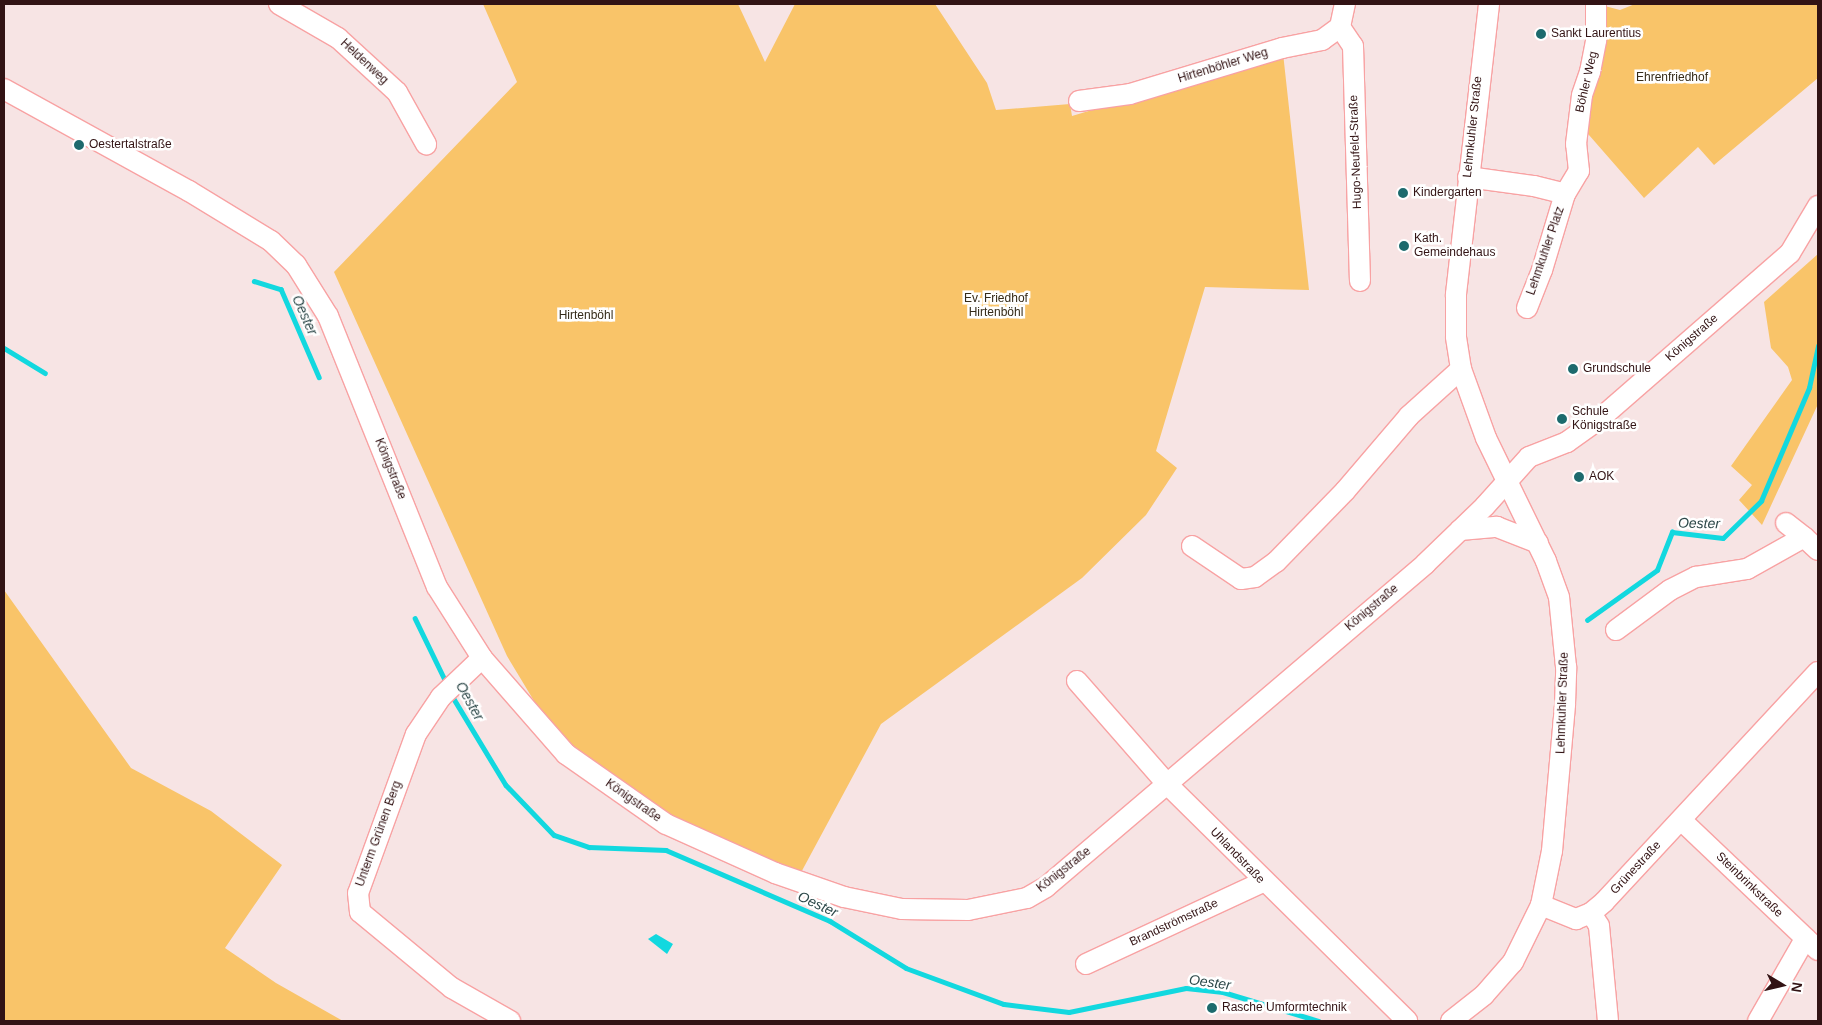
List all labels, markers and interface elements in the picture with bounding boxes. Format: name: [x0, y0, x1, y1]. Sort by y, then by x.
place label: Sankt Laurentius: [1551, 27, 1641, 41]
marker: Sankt Laurentius: [1535, 28, 1547, 40]
street label: Heldenweg: [337, 36, 391, 88]
street label: Hirtenböhler Weg: [1176, 45, 1270, 87]
street label: Böhler Weg: [1573, 50, 1601, 114]
park label: Ehrenfriedhof: [1636, 71, 1708, 85]
street label: Lehmkuhler Straße: [1461, 76, 1485, 178]
street label: Hugo-Neufeld-Straße: [1347, 95, 1365, 209]
place label: Oestertalstraße: [89, 138, 172, 152]
marker: Oestertalstraße: [73, 139, 85, 151]
place label: Kindergarten: [1413, 186, 1482, 200]
marker: Kindergarten: [1397, 187, 1409, 199]
street label: Lehmkuhler Platz: [1524, 205, 1568, 297]
place label: Kath. Gemeindehaus: [1414, 232, 1495, 260]
marker: Kath. Gemeindehaus: [1398, 240, 1410, 252]
water label: Oester: [289, 292, 321, 338]
park label: Ev. Friedhof Hirtenböhl: [964, 292, 1028, 320]
park label: Hirtenböhl: [559, 309, 613, 323]
street label: Königstraße: [1663, 311, 1721, 365]
place label: Grundschule: [1583, 362, 1651, 376]
marker: Grundschule: [1567, 363, 1579, 375]
place label: Schule Königstraße: [1572, 405, 1637, 433]
marker: Schule Königstraße: [1556, 413, 1568, 425]
street label: Königstraße: [371, 436, 409, 502]
place label: AOK: [1589, 470, 1614, 484]
marker: AOK: [1573, 471, 1585, 483]
water label: Oester: [1678, 514, 1720, 532]
street label: Königstraße: [1343, 582, 1401, 634]
street label: Lehmkuhler Straße: [1554, 652, 1572, 754]
water label: Oester: [452, 679, 488, 723]
street label: Königstraße: [602, 777, 664, 825]
street label: Unterm Grünen Berg: [353, 779, 405, 889]
street label: Uhlandstraße: [1207, 825, 1267, 887]
street label: Grünestraße: [1608, 838, 1664, 898]
street label: Königstraße: [1034, 844, 1094, 896]
street label: Steinbrinkstraße: [1713, 849, 1785, 921]
water label: Oester: [795, 888, 841, 920]
street label: Brandströmstraße: [1127, 896, 1221, 950]
north arrow: [1757, 960, 1807, 1010]
water label: Oester: [1188, 971, 1232, 993]
text: N: [1788, 981, 1806, 994]
place label: Rasche Umformtechnik: [1222, 1001, 1347, 1015]
marker: Rasche Umformtechnik: [1206, 1002, 1218, 1014]

